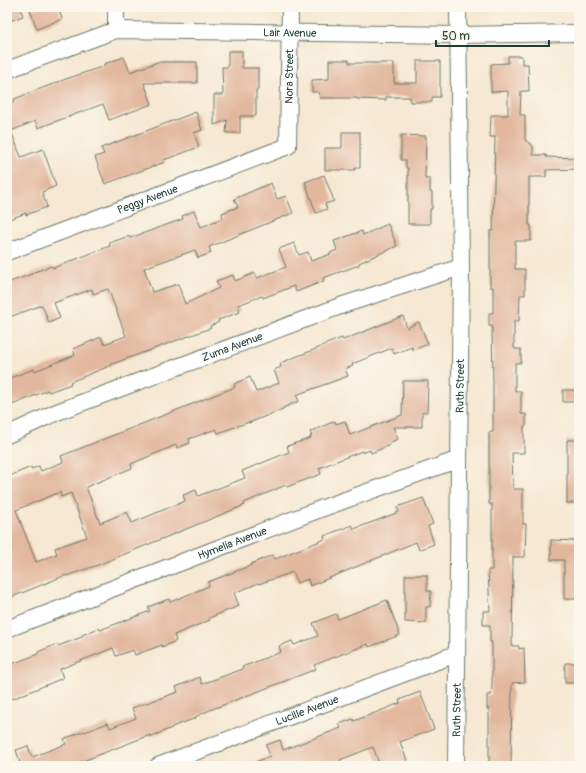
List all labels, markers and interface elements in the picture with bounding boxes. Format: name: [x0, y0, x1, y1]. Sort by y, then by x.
scale bar: [436, 22, 549, 48]
street label: Lair Avenue: [263, 26, 317, 39]
text: 50 m: [442, 29, 470, 44]
street label: Nora Street: [282, 48, 296, 104]
street label: Peggy Avenue: [115, 182, 180, 216]
street label: Zuma Avenue: [200, 329, 265, 364]
street label: Ruth Street: [453, 358, 467, 413]
street label: Hymelia Avenue: [196, 524, 269, 562]
street label: Ruth Street: [450, 682, 463, 737]
street label: Lucille Avenue: [274, 692, 341, 728]

